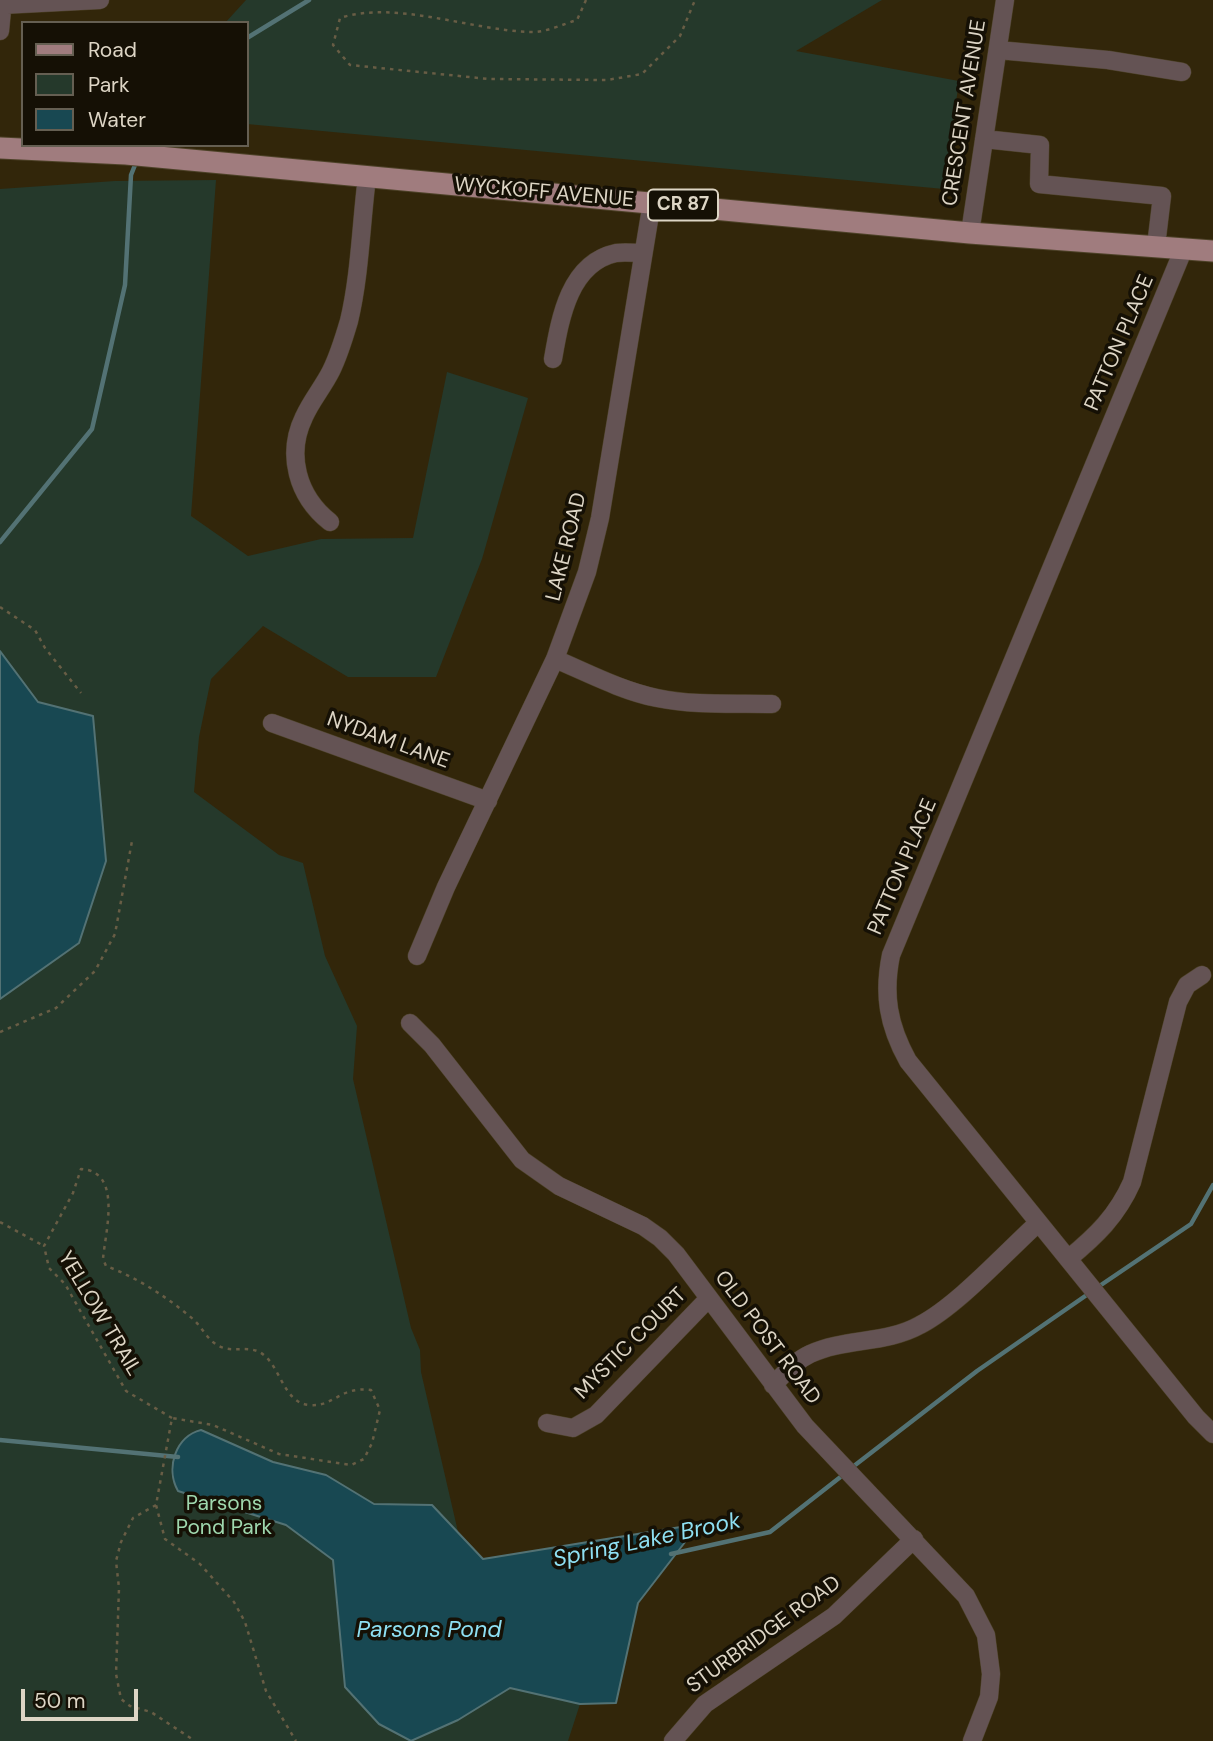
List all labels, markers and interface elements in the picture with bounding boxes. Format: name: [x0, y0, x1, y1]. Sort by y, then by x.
street label: CRESCENT AVENUE: [938, 18, 992, 208]
legend: [21, 21, 248, 147]
text: Road: [88, 36, 137, 64]
text: Park: [88, 71, 129, 99]
text: Water: [88, 106, 146, 134]
street label: WYCKOFF AVENUE: [453, 173, 635, 213]
road number: CR 87: [648, 190, 718, 220]
street label: PATTON PLACE: [1080, 271, 1160, 415]
street label: LAKE ROAD: [541, 490, 593, 604]
street label: NYDAM LANE: [323, 707, 453, 775]
street label: PATTON PLACE: [863, 795, 943, 939]
street label: YELLOW TRAIL: [52, 1247, 146, 1381]
street label: OLD POST ROAD: [708, 1266, 826, 1410]
street label: MYSTIC COURT: [570, 1283, 692, 1405]
park label: Parsons Pond Park: [176, 1491, 272, 1541]
water label: Spring Lake Brook: [551, 1508, 743, 1574]
street label: STURBRIDGE ROAD: [682, 1571, 846, 1699]
water label: Parsons Pond: [356, 1617, 502, 1645]
scale bar: [24, 1674, 142, 1718]
text: 50 m: [34, 1687, 85, 1715]

